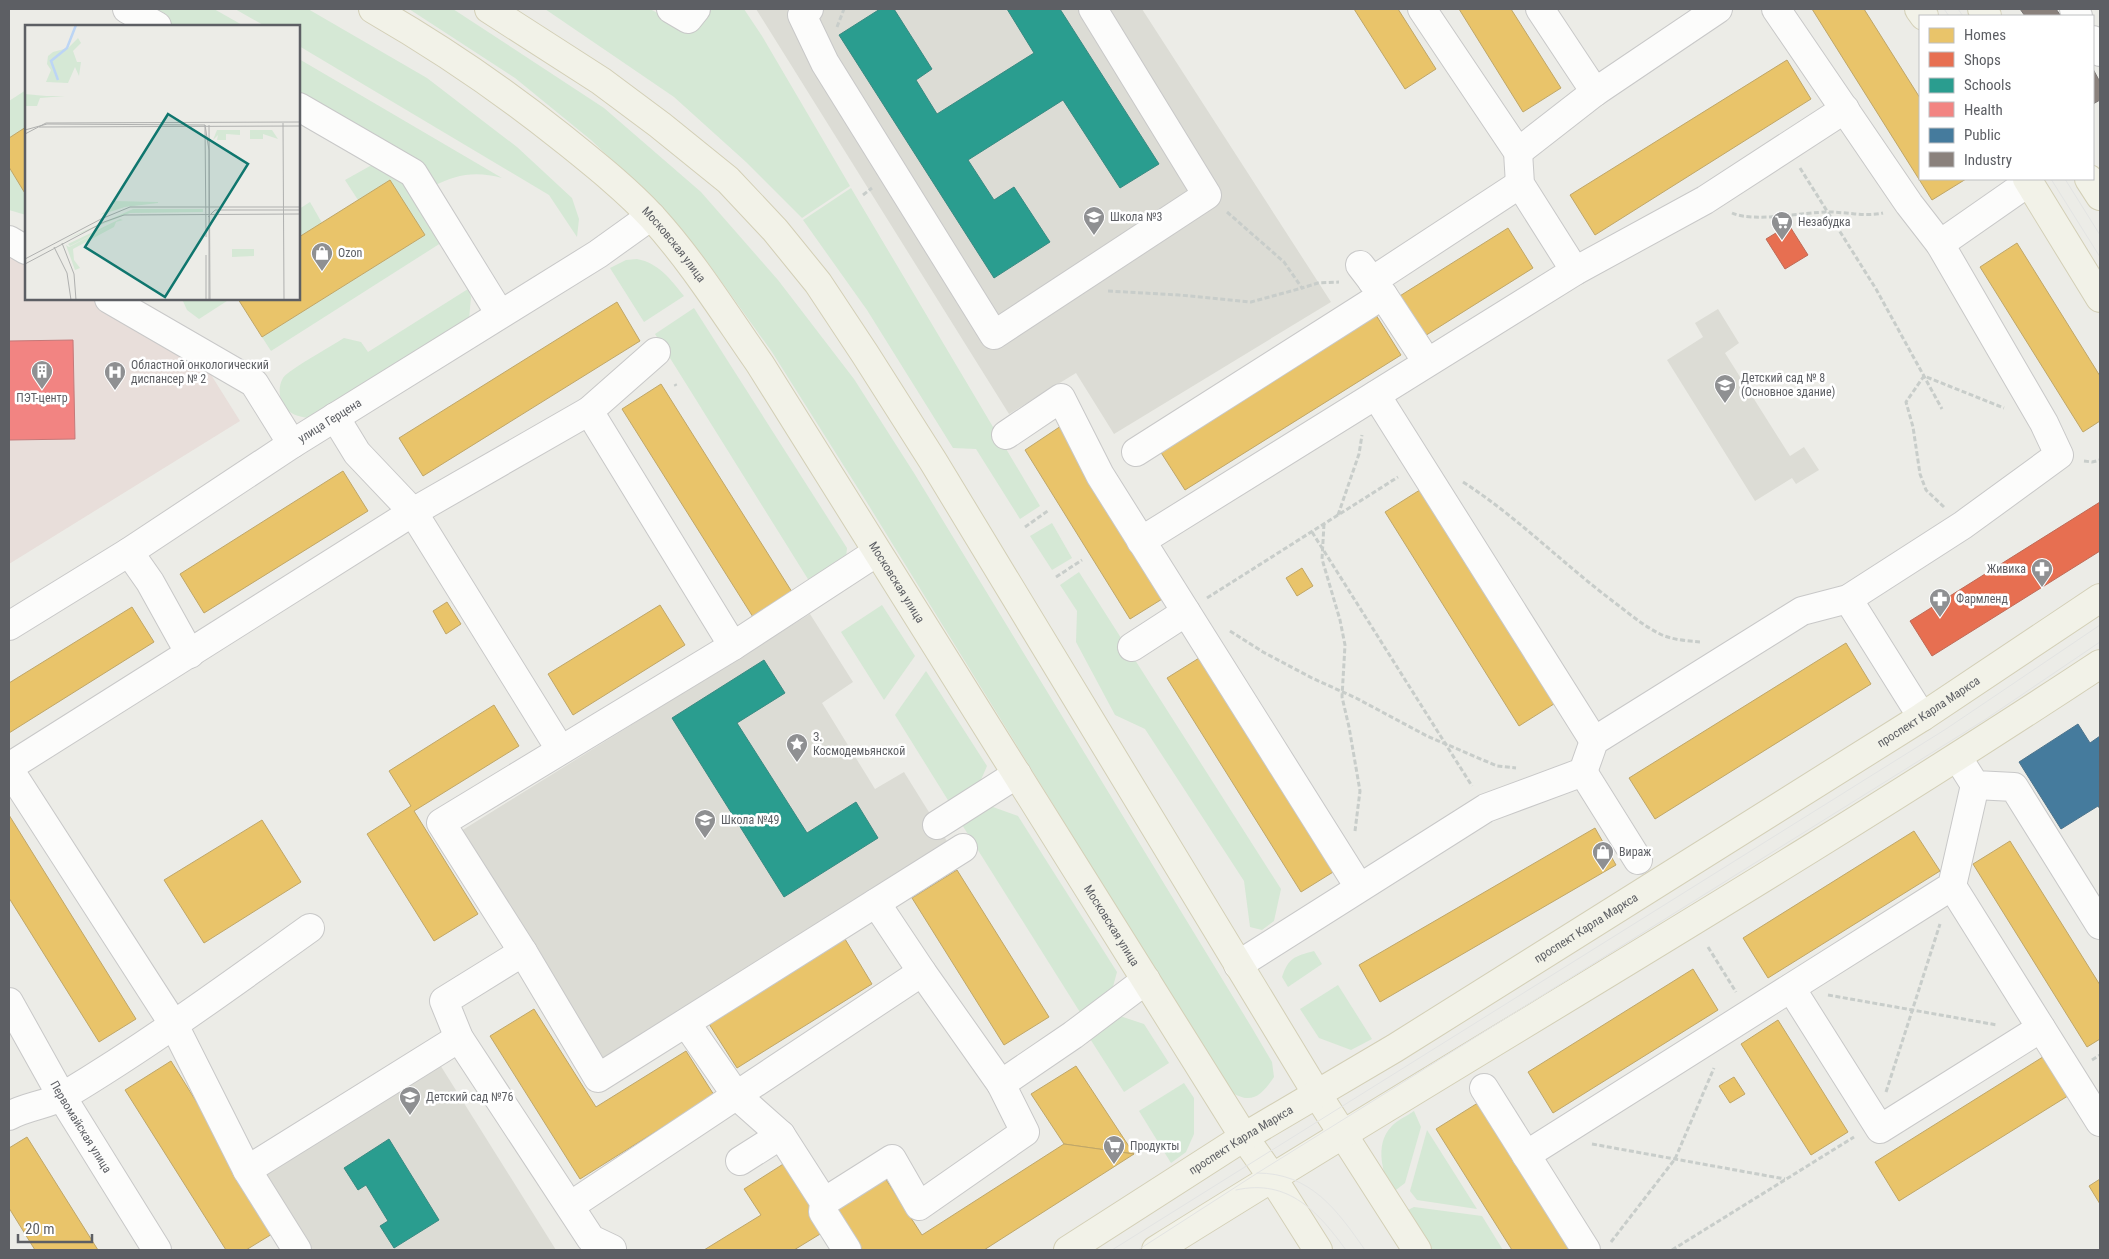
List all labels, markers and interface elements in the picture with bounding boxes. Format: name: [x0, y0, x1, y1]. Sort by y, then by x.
legend: [1919, 15, 2094, 180]
inset map: [25, 25, 300, 300]
text: Homes: [1964, 26, 2006, 44]
text: Shops: [1964, 51, 2001, 69]
text: Schools: [1964, 76, 2011, 94]
text: Health: [1964, 101, 2003, 119]
text: Public: [1964, 126, 2001, 144]
text: Industry: [1964, 151, 2012, 169]
street label: Московская улица: [639, 204, 709, 285]
school or university icon: Школа №3: [1082, 205, 1106, 236]
place label: Школа №3: [1110, 210, 1163, 224]
supermarket icon: Незабудка: [1770, 210, 1794, 241]
place label: Незабудка: [1798, 215, 1851, 229]
shop icon: Ozon: [310, 241, 334, 272]
place label: Ozon: [338, 246, 362, 260]
place label: Областной онкологический диспансер № 2: [131, 358, 269, 386]
building icon: ПЭТ-центр: [30, 359, 54, 390]
hospital icon: Областной онкологический диспансер № 2: [103, 360, 127, 391]
place label: Детский сад № 8 (Основное здание): [1741, 371, 1835, 399]
school or university icon: Детский сад № 8 (Основное здание): [1713, 373, 1737, 404]
place label: ПЭТ-центр: [16, 391, 68, 405]
street label: улица Герцена: [296, 395, 364, 445]
street label: Московская улица: [866, 539, 927, 626]
pharmacy icon: Живика: [2030, 557, 2054, 588]
place label: Живика: [1987, 562, 2026, 576]
pharmacy icon: Фармленд: [1928, 587, 1952, 618]
place label: Фармленд: [1956, 592, 2008, 606]
street label: проспект Карла Маркса: [1875, 673, 1983, 750]
place label: З. Космодемьянской: [813, 730, 905, 758]
place icon: З. Космодемьянской: [785, 732, 809, 763]
school or university icon: Школа №49: [693, 808, 717, 839]
place label: Школа №49: [721, 813, 780, 827]
shop icon: Вираж: [1591, 840, 1615, 871]
place label: Вираж: [1619, 845, 1651, 859]
street label: Московская улица: [1081, 882, 1142, 969]
street label: проспект Карла Маркса: [1532, 890, 1641, 966]
street label: Первомайская улица: [47, 1078, 114, 1176]
school or university icon: Детский сад №76: [398, 1085, 422, 1116]
place label: Детский сад №76: [426, 1090, 513, 1104]
street label: проспект Карла Маркса: [1186, 1103, 1296, 1177]
supermarket icon: Продукты: [1102, 1134, 1126, 1165]
place label: Продукты: [1130, 1139, 1179, 1153]
scale bar: [18, 1212, 91, 1244]
text: 20 m: [25, 1220, 55, 1238]

